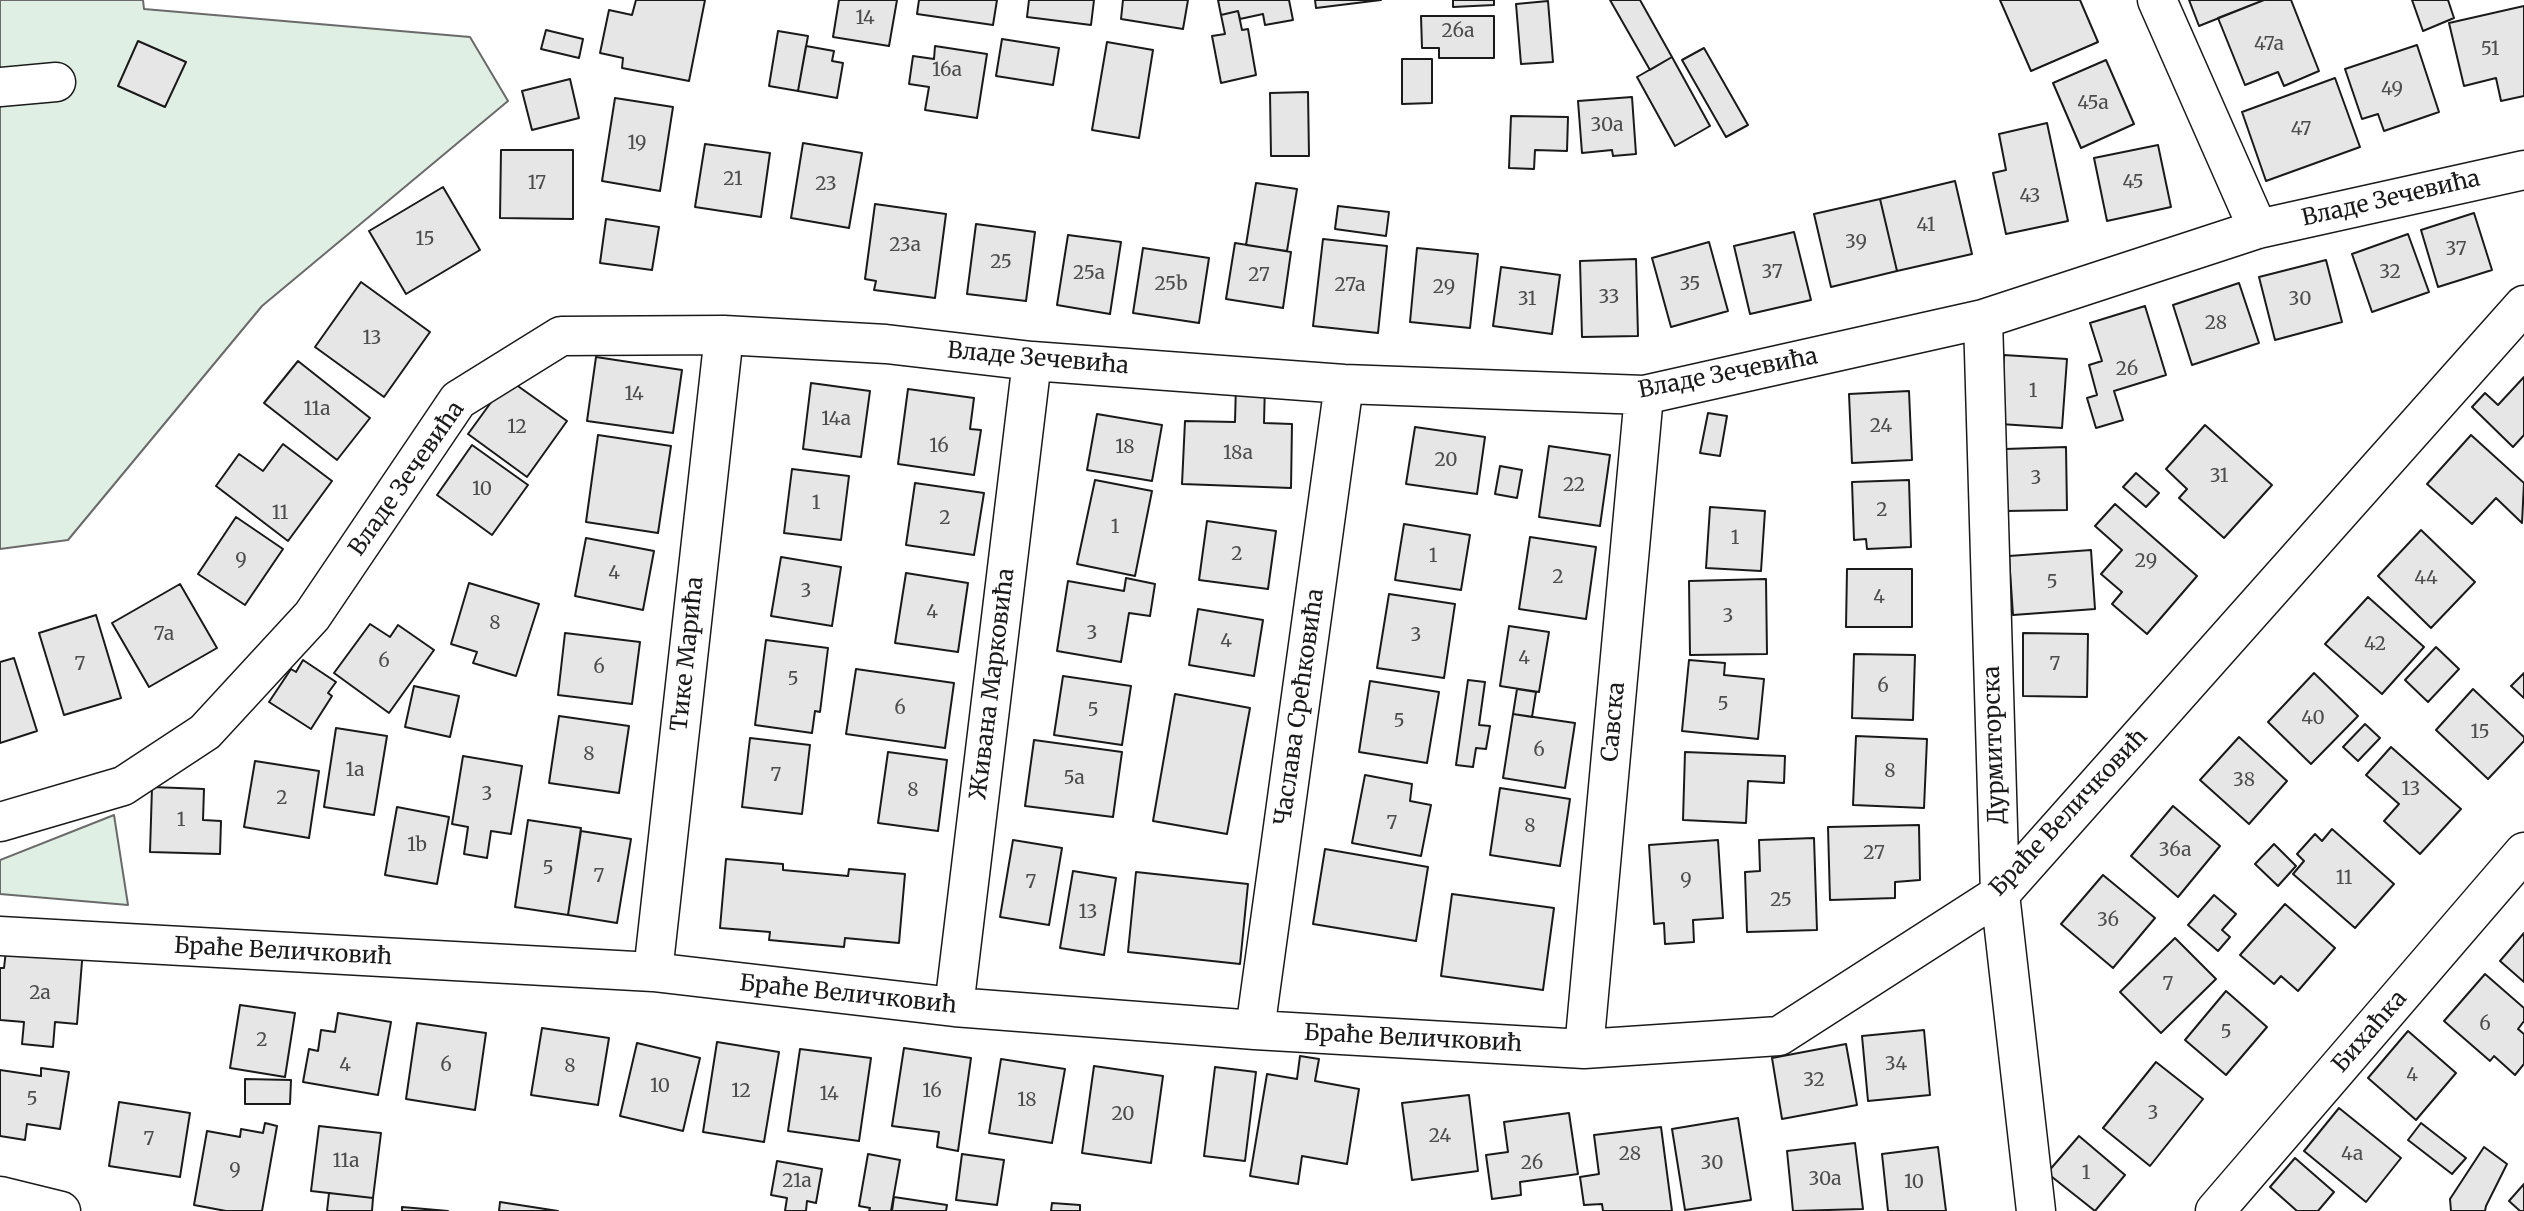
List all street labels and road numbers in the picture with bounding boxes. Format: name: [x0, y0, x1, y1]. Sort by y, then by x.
street label: Владе Зечевића: [2299, 165, 2483, 233]
street label: Владе Зечевића: [946, 337, 1130, 381]
street label: Владе Зечевића: [1636, 343, 1820, 405]
street label: Владе Зечевића: [344, 397, 470, 561]
street label: Живана Марковића: [965, 567, 1021, 801]
street label: Тике Марића: [666, 575, 710, 733]
street label: Часлава Срећковића: [1270, 587, 1330, 827]
street label: Дурмиторска: [1978, 665, 2012, 825]
street label: Савска: [1597, 681, 1631, 763]
street label: Браће Величковић: [1984, 724, 2154, 902]
street label: Браће Величковић: [173, 932, 393, 972]
street label: Браће Величковић: [738, 970, 958, 1020]
street label: Бихаћка: [2327, 985, 2413, 1079]
street label: Браће Величковић: [1303, 1019, 1523, 1059]

